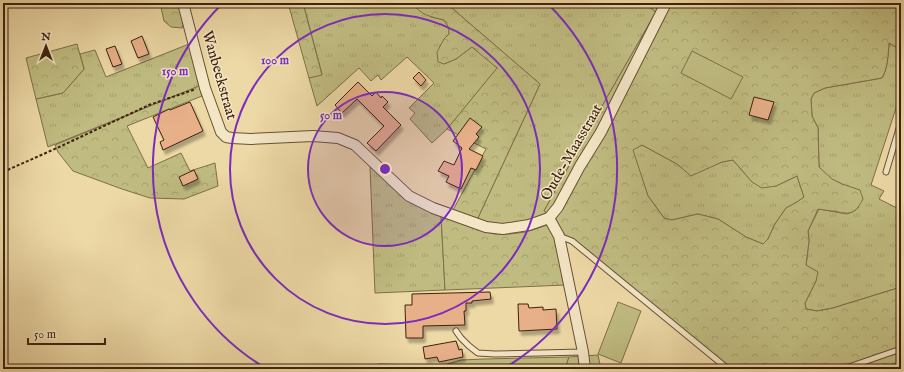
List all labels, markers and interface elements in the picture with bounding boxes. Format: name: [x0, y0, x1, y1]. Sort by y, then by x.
north arrow: [26, 26, 66, 66]
street label: Wanbeekstraat: [198, 28, 241, 122]
text: N: [40, 30, 51, 44]
text: 100 m: [261, 53, 290, 68]
text: 150 m: [162, 64, 189, 79]
street label: Oude-Maasstraat: [536, 101, 607, 204]
text: 50 m: [320, 108, 343, 123]
centre of rings: [378, 162, 392, 176]
scale bar: [28, 320, 105, 346]
text: 50 m: [34, 327, 56, 342]

